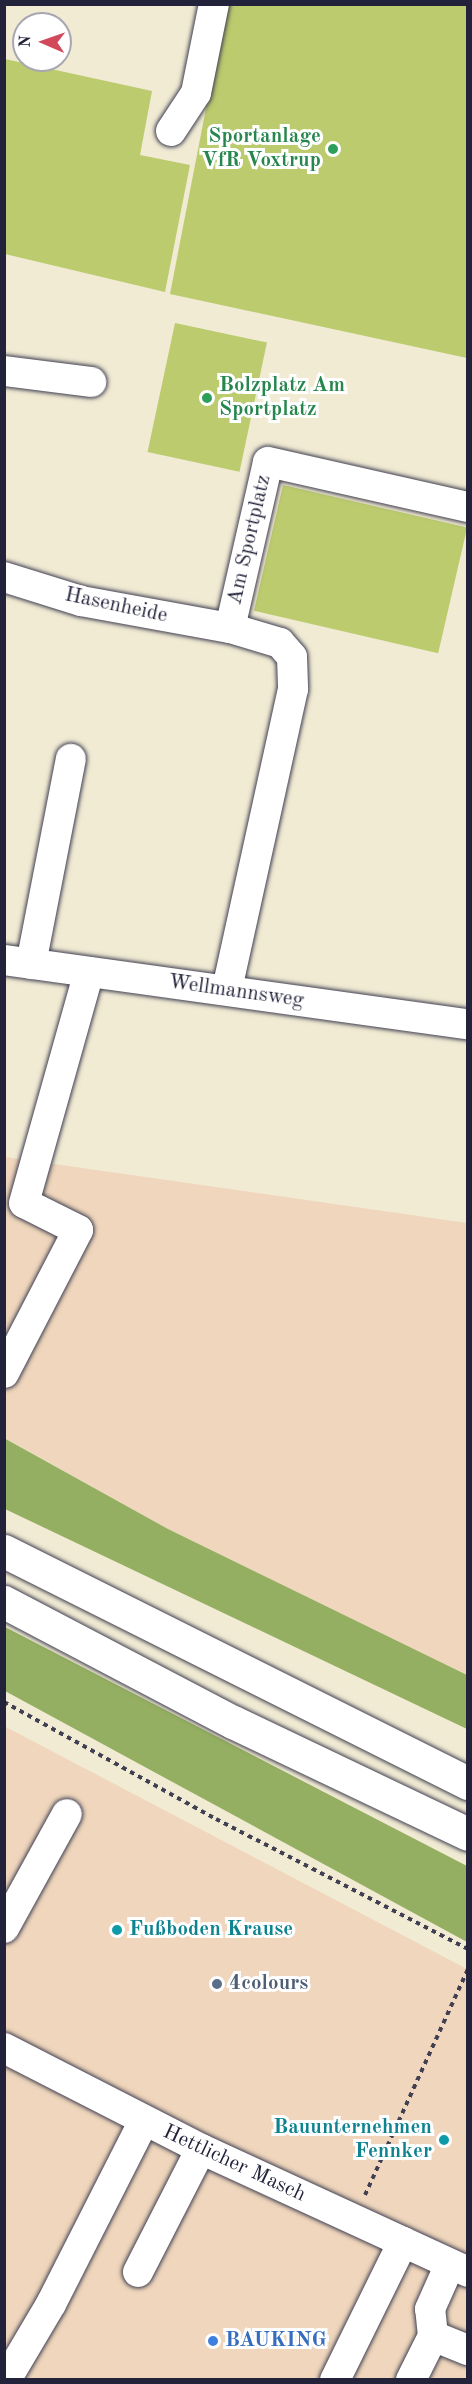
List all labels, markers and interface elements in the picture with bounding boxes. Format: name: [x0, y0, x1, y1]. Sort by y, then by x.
north arrow: [12, 12, 72, 72]
text: N: [18, 35, 34, 48]
place label: Sportanlage VfR Voxtrup: [201, 124, 321, 174]
marker: Sportanlage VfR Voxtrup: [326, 142, 340, 156]
place label: Bolzplatz Am Sportplatz: [219, 373, 345, 423]
marker: Bolzplatz Am Sportplatz: [200, 391, 214, 405]
street label: Am Sportplatz: [223, 473, 277, 607]
street label: Hasenheide: [62, 583, 170, 629]
street label: Wellmannsweg: [167, 970, 305, 1014]
place label: Fußboden Krause: [129, 1917, 293, 1943]
marker: Fußboden Krause: [110, 1923, 124, 1937]
place label: 4colours: [229, 1971, 308, 1997]
marker: 4colours: [210, 1977, 224, 1991]
place label: Bauunternehmen Fennker: [273, 2115, 432, 2165]
street label: Hettlicher Masch: [159, 2120, 309, 2208]
marker: Bauunternehmen Fennker: [437, 2133, 451, 2147]
place label: BAUKING: [225, 2328, 327, 2354]
marker: BAUKING: [206, 2334, 220, 2348]

